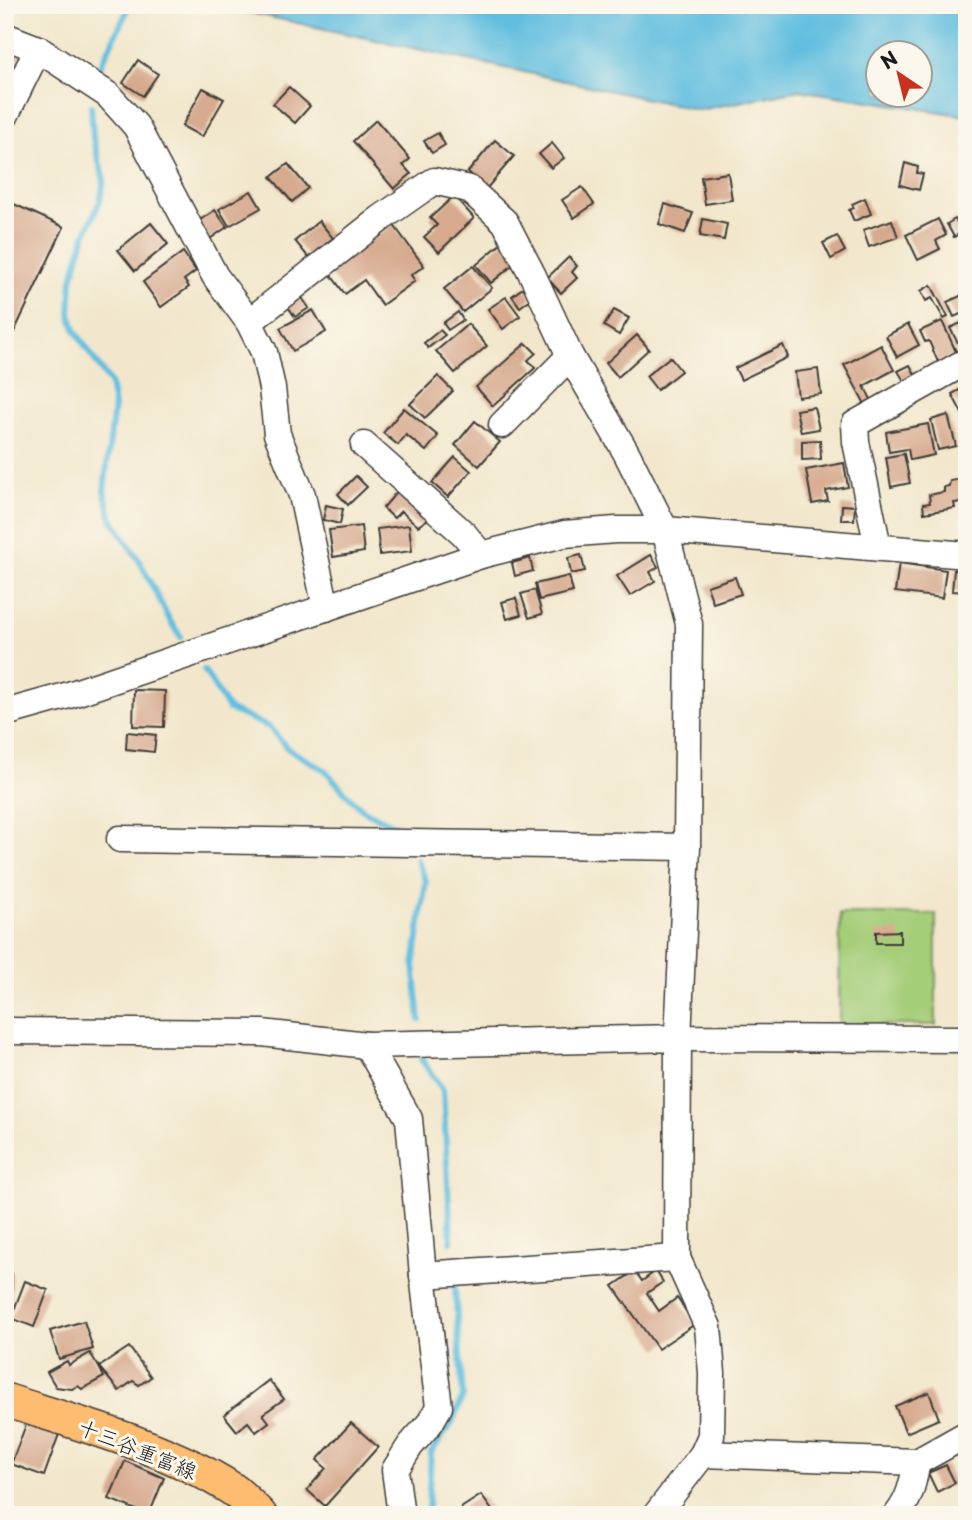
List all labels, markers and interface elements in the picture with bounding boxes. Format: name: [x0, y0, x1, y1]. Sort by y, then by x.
north arrow: [864, 38, 934, 108]
text: N: [874, 43, 903, 75]
street label: 十三谷重富線: [74, 1410, 202, 1486]

